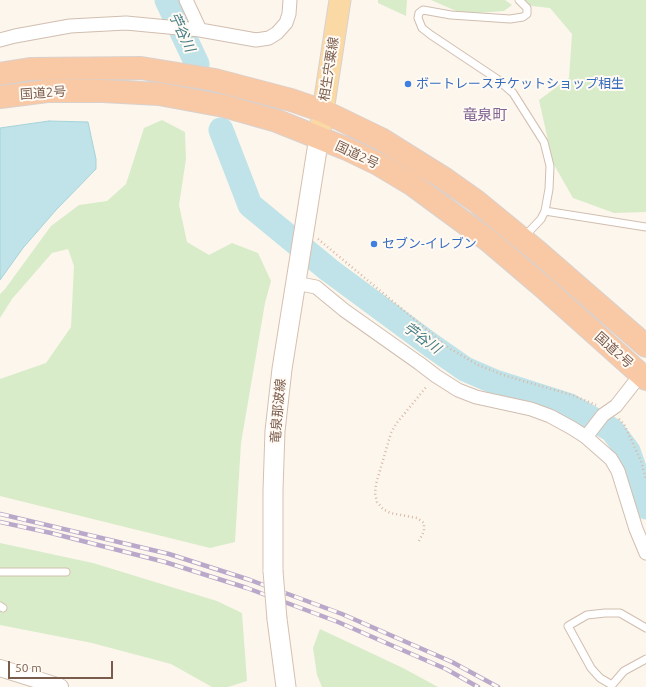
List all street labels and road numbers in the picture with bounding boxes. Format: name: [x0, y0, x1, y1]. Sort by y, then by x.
street label: 相生宍粟線: [316, 36, 342, 102]
street label: 国道2号: [19, 84, 67, 102]
street label: 国道2号: [333, 138, 381, 172]
street label: 国道2号: [592, 329, 636, 371]
street label: 竜泉那波線: [267, 378, 289, 444]

